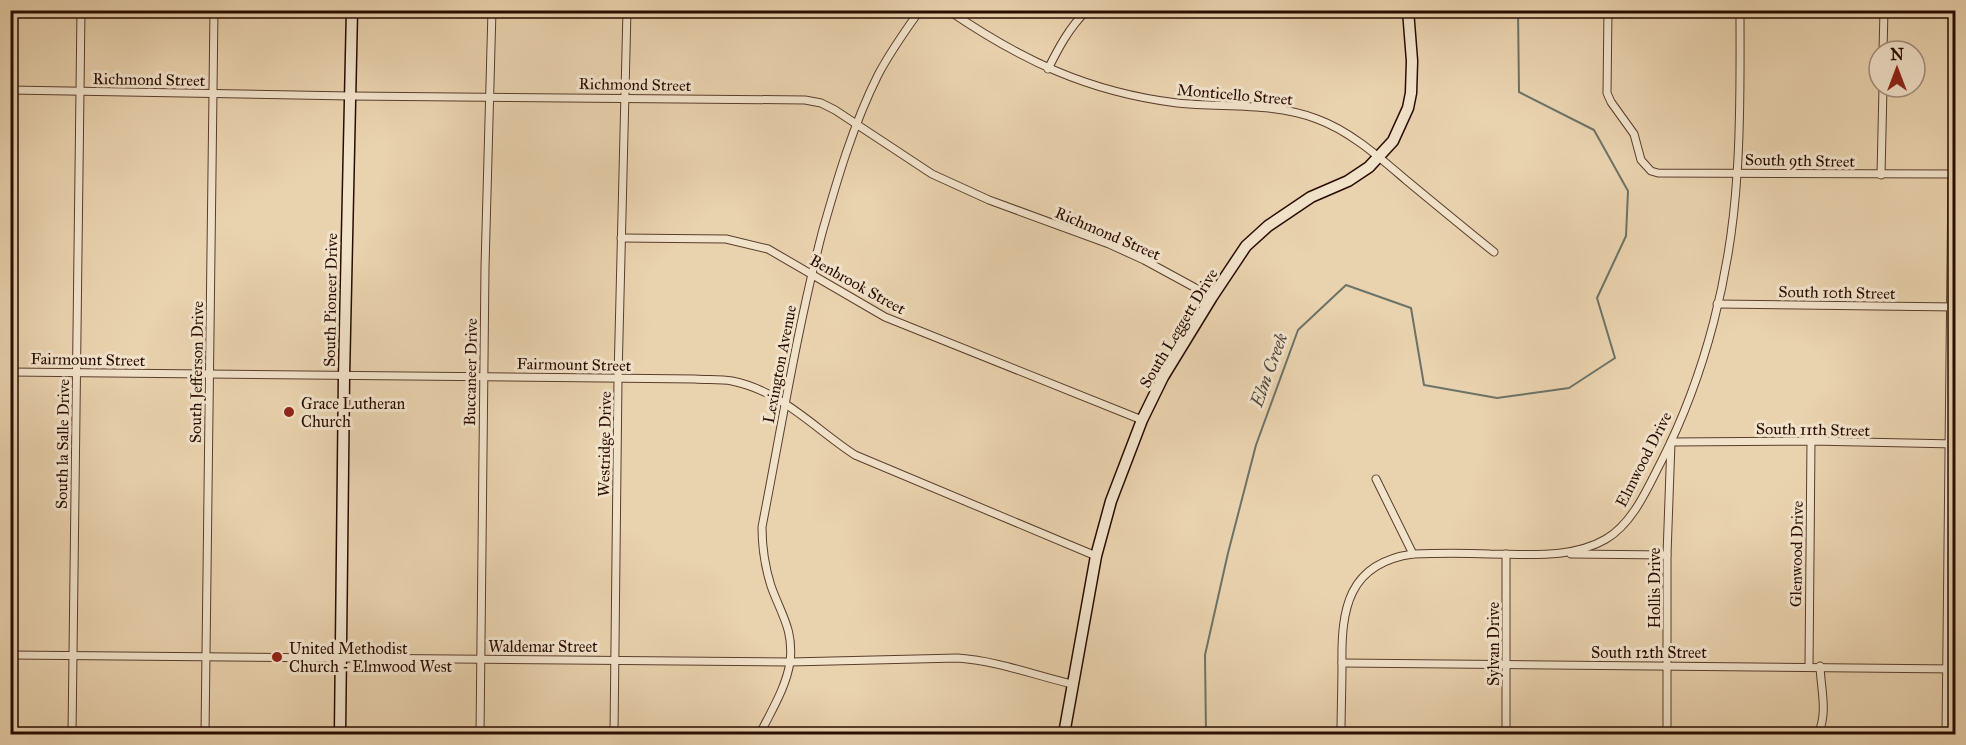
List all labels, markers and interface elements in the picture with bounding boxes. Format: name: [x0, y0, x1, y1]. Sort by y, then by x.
north arrow: [1867, 39, 1927, 99]
text: N: [1890, 45, 1904, 64]
street label: Richmond Street: [92, 69, 206, 90]
street label: Richmond Street: [578, 74, 692, 95]
street label: Monticello Street: [1176, 80, 1294, 109]
street label: South 9th Street: [1745, 150, 1856, 171]
street label: Richmond Street: [1052, 203, 1164, 264]
street label: South Pioneer Drive: [320, 233, 341, 367]
street label: Benbrook Street: [807, 250, 909, 319]
street label: South Leggett Drive: [1135, 265, 1223, 392]
street label: South 10th Street: [1778, 282, 1896, 303]
street label: South Jefferson Drive: [186, 300, 208, 443]
street label: Lexington Avenue: [759, 303, 801, 425]
street label: Buccaneer Drive: [460, 318, 481, 426]
water label: Elm Creek: [1245, 330, 1292, 411]
street label: Fairmount Street: [30, 349, 146, 370]
street label: Fairmount Street: [516, 354, 632, 375]
street label: South la Salle Drive: [52, 378, 73, 509]
street label: Westridge Drive: [594, 391, 616, 497]
place label: Grace Lutheran Church: [301, 394, 406, 431]
marker: Grace Lutheran Church: [282, 405, 296, 419]
street label: Elmwood Drive: [1611, 408, 1676, 510]
street label: South 11th Street: [1756, 419, 1871, 440]
street label: Glenwood Drive: [1786, 500, 1807, 607]
street label: Hollis Drive: [1645, 547, 1664, 629]
street label: Sylvan Drive: [1484, 602, 1503, 686]
street label: Waldemar Street: [488, 637, 598, 656]
place label: United Methodist Church - Elmwood West: [289, 639, 453, 676]
street label: South 12th Street: [1591, 643, 1707, 662]
marker: United Methodist Church - Elmwood West: [270, 650, 284, 664]

